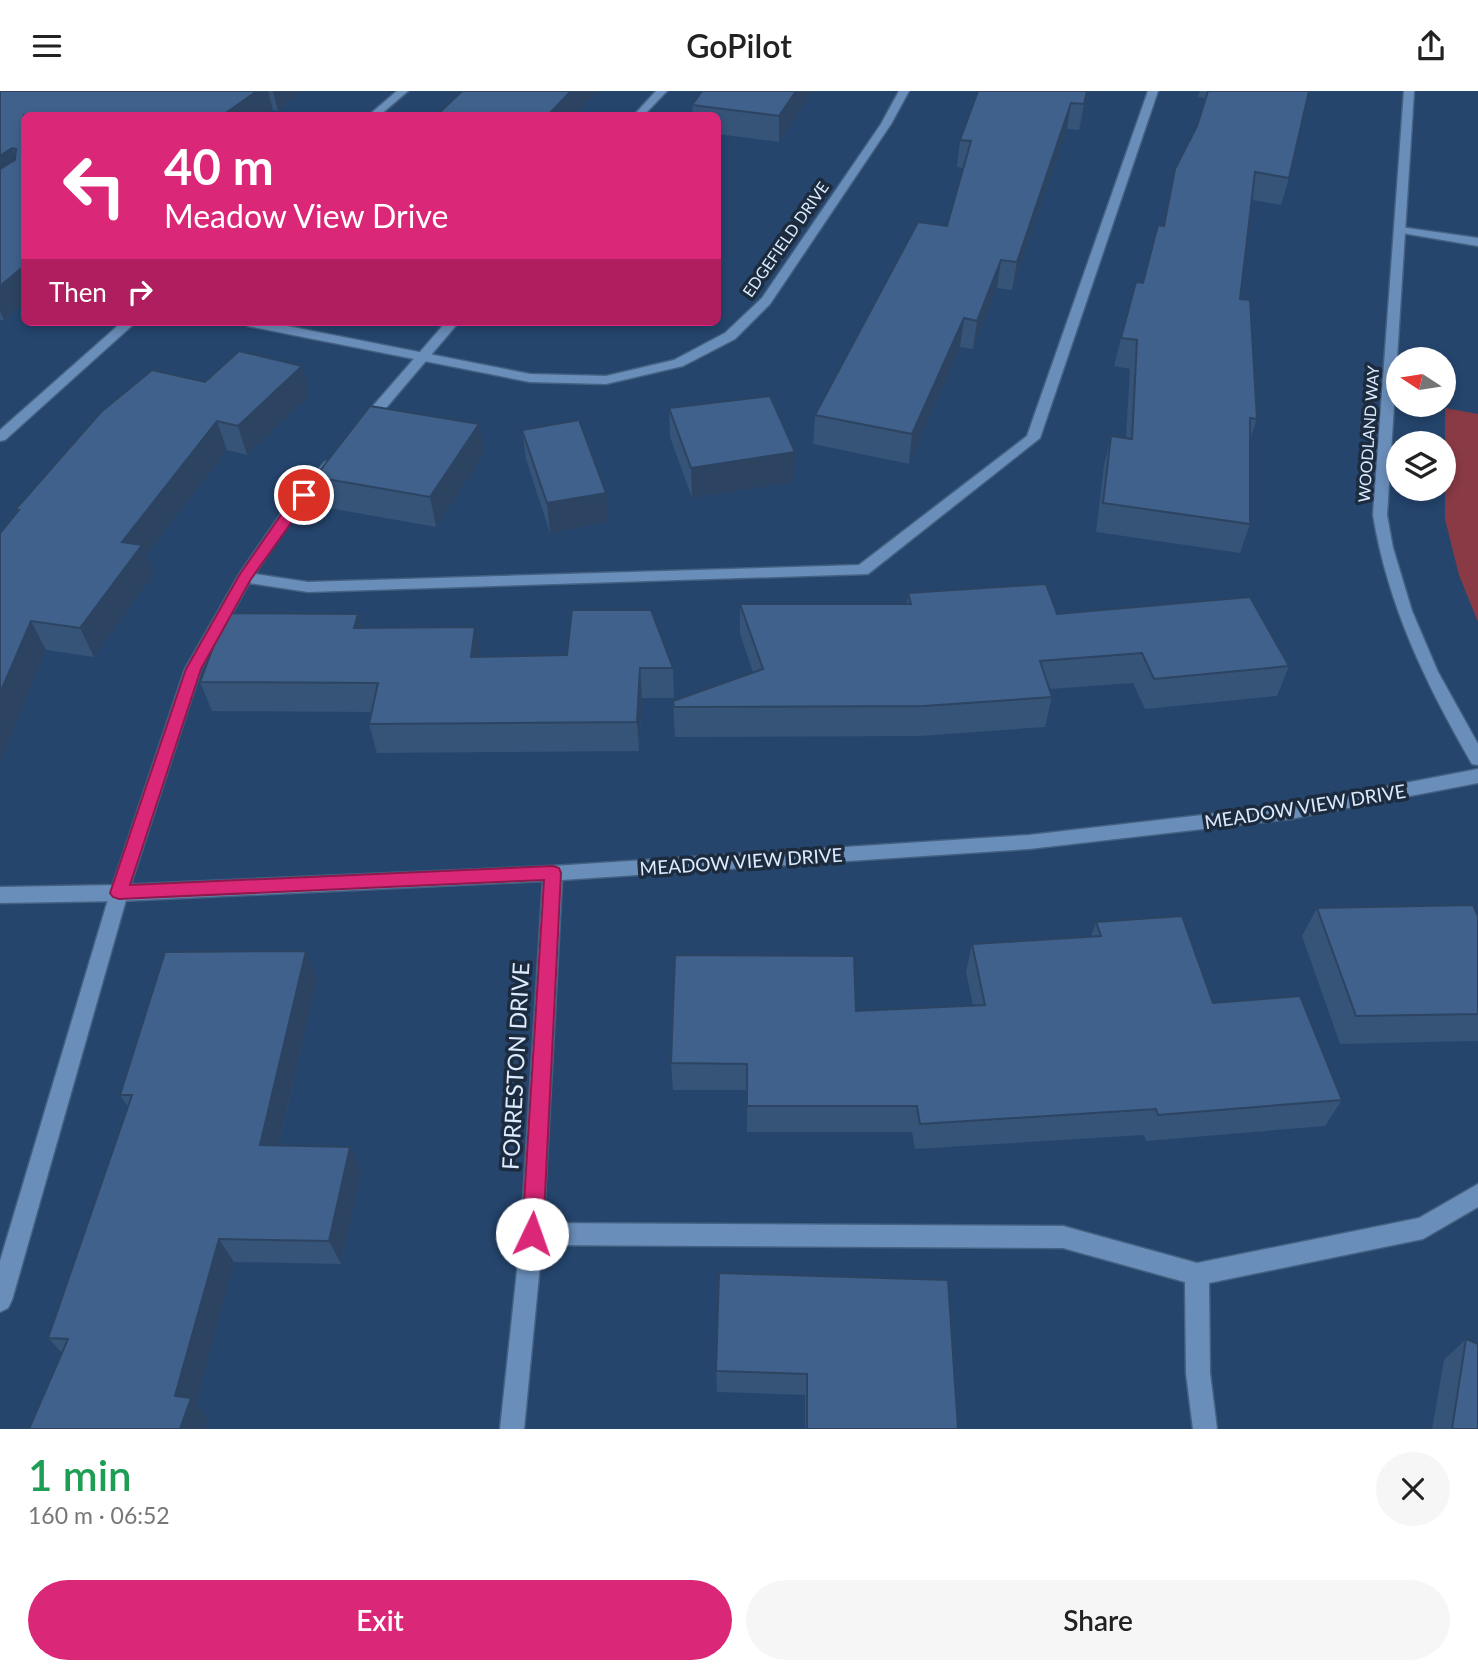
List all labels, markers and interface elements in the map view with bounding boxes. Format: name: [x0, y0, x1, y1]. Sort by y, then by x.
text: GoPilot: [686, 26, 792, 65]
icon: menu: [28, 27, 66, 65]
icon: share: [1412, 27, 1450, 65]
text: 40 m: [164, 137, 274, 195]
icon: left: [49, 140, 140, 231]
street label: EDGEFIELD DRIVE: [738, 178, 832, 300]
text: Meadow View Drive: [164, 196, 448, 235]
icon: right: [121, 273, 159, 311]
text: Then: [49, 276, 107, 308]
north arrow: [1386, 347, 1456, 417]
map controls: [1386, 347, 1456, 501]
street label: WOODLAND WAY: [1354, 365, 1382, 503]
button: layers: [1386, 431, 1456, 501]
pin: [274, 465, 334, 525]
icon: arrive: [285, 476, 323, 514]
street label: MEADOW VIEW DRIVE: [1203, 779, 1407, 833]
street label: MEADOW VIEW DRIVE: [639, 842, 843, 880]
street label: FORRESTON DRIVE: [496, 962, 534, 1170]
position arrow: [495, 1197, 569, 1271]
text: 1 min: [28, 1450, 132, 1500]
button: close: [1376, 1452, 1450, 1526]
text: 160 m · 06:52: [28, 1501, 170, 1529]
button: Exit: [28, 1580, 732, 1660]
button: Share: [746, 1580, 1450, 1660]

